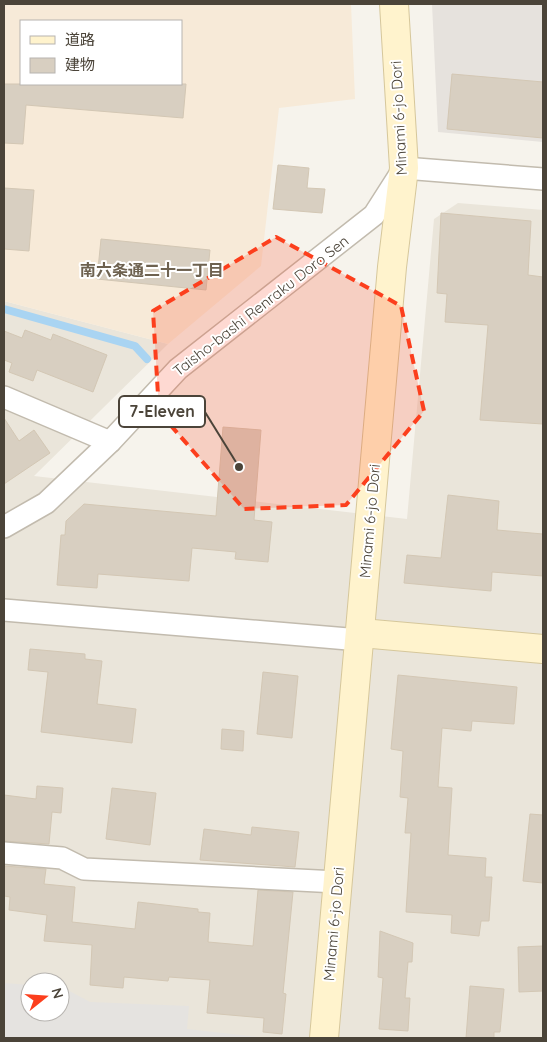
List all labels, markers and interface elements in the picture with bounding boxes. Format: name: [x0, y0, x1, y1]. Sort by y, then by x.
legend: [20, 20, 182, 85]
text: 道路: [65, 30, 95, 49]
text: 建物: [65, 55, 95, 74]
street label: Minami 6-jo Dori: [386, 60, 411, 176]
street label: Taisho-bashi Renraku Doro Sen: [169, 231, 352, 380]
district label: 南六条通二十一丁目: [80, 260, 224, 280]
callout: 7-Eleven: [119, 396, 205, 427]
text: 7-Eleven: [129, 401, 195, 421]
street label: Minami 6-jo Dori: [355, 463, 384, 579]
street label: Minami 6-jo Dori: [319, 866, 348, 982]
north arrow: [20, 972, 70, 1022]
text: N: [47, 986, 68, 1001]

